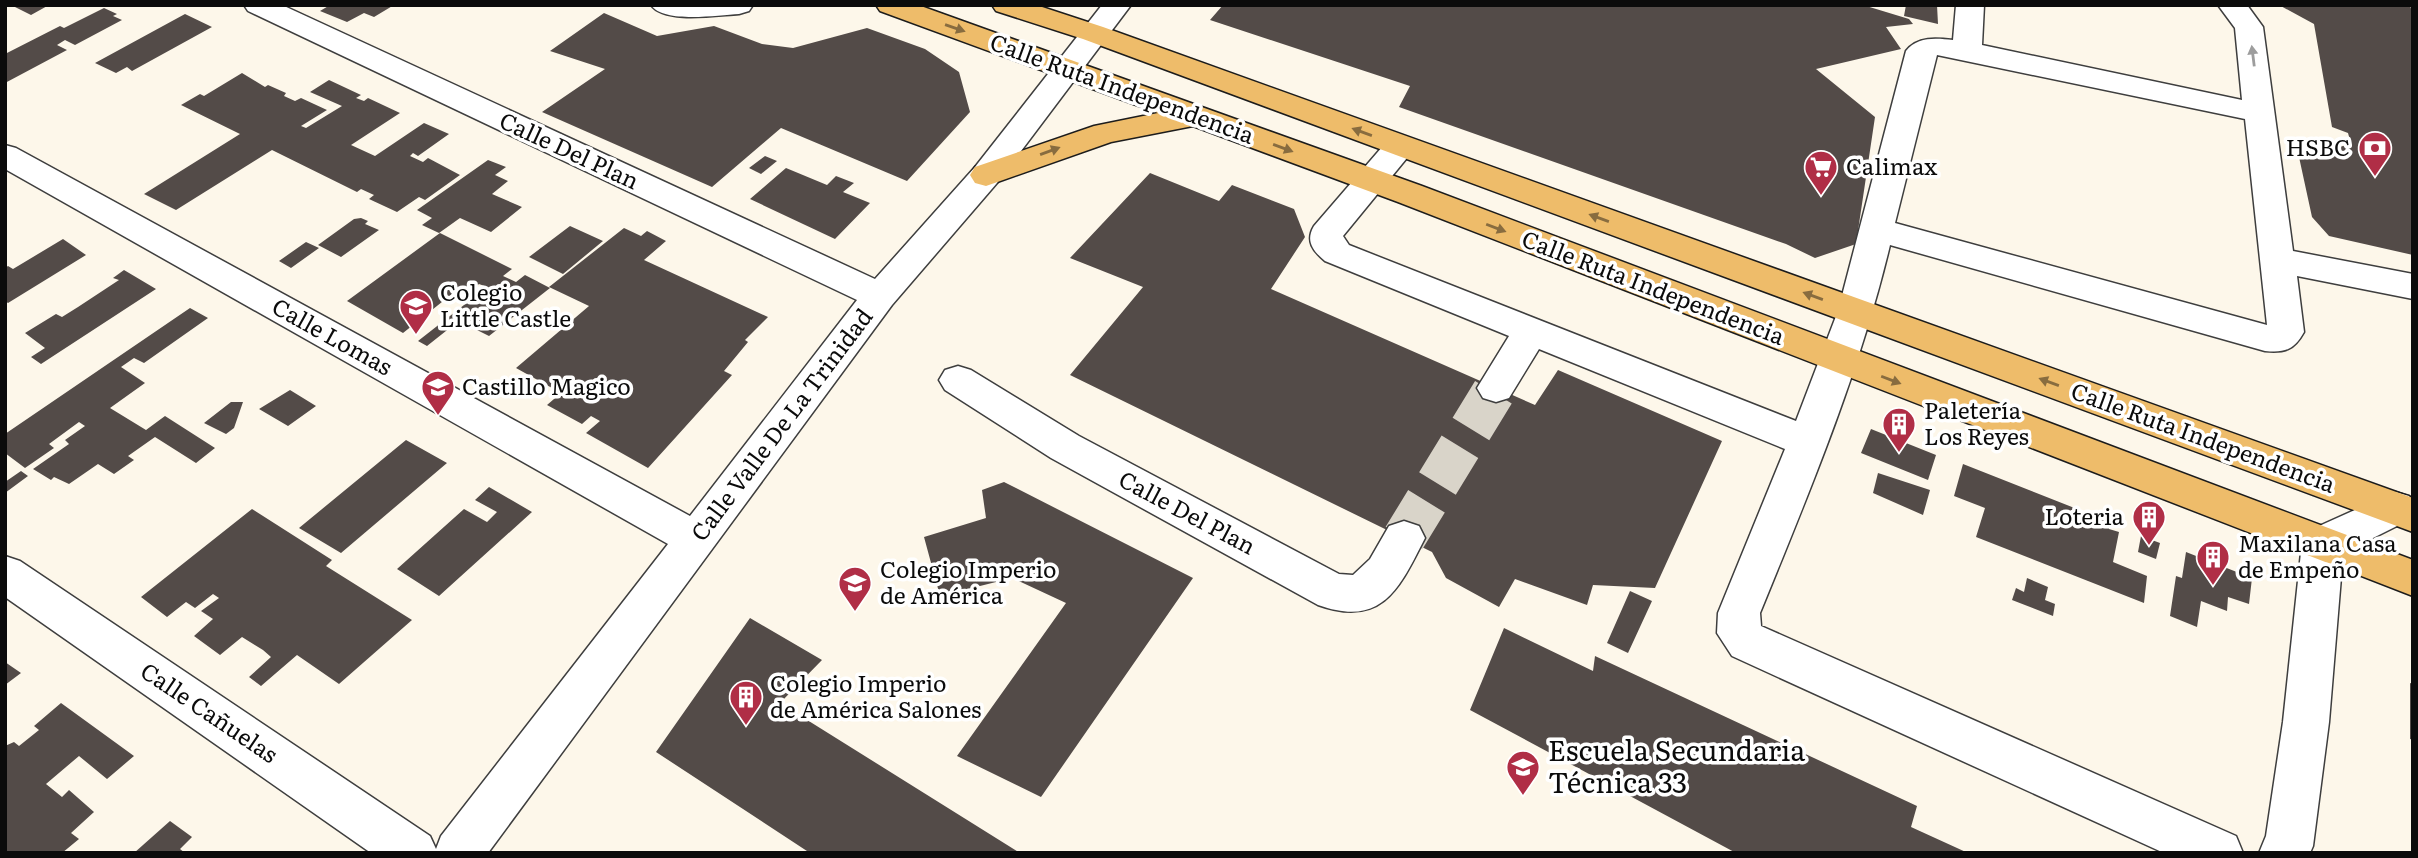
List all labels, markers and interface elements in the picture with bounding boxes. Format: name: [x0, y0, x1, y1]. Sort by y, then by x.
one-way arrow: [944, 23, 965, 34]
street label: Calle Ruta Independencia: [986, 23, 1260, 151]
one-way arrow: [2247, 45, 2258, 67]
street label: Calle Del Plan: [495, 102, 645, 196]
one-way arrow: [1352, 126, 1373, 137]
place label: HSBC: [2286, 129, 2350, 163]
bank icon: HSBC: [2356, 129, 2394, 178]
one-way arrow: [1273, 142, 1294, 153]
one-way arrow: [1039, 145, 1060, 156]
supermarket icon: Calimax: [1802, 148, 1840, 197]
place label: Calimax: [1846, 148, 1937, 182]
one-way arrow: [1588, 212, 1609, 223]
street label: Calle Ruta Independencia: [1517, 220, 1790, 352]
one-way arrow: [1486, 222, 1507, 233]
place label: Colegio Little Castle: [440, 274, 571, 334]
school or university icon: Colegio Little Castle: [397, 287, 435, 336]
street label: Calle Lomas: [267, 288, 399, 382]
one-way arrow: [1802, 290, 1823, 301]
street label: Calle Valle De La Trinidad: [682, 300, 879, 547]
school or university icon: Castillo Magico: [419, 368, 457, 417]
place label: Castillo Magico: [462, 368, 631, 402]
street label: Calle Ruta Independencia: [2067, 372, 2341, 500]
one-way arrow: [1881, 375, 1902, 386]
one-way arrow: [2039, 376, 2060, 387]
place label: Paletería Los Reyes: [1924, 392, 2029, 452]
building icon: Paletería Los Reyes: [1880, 405, 1918, 454]
street label: Calle Del Plan: [1114, 461, 1262, 562]
place label: Loteria: [2044, 498, 2125, 532]
building icon: Loteria: [2130, 498, 2168, 547]
place label: Maxilana Casa de Empeño: [2238, 525, 2397, 585]
building icon: Maxilana Casa de Empeño: [2194, 538, 2232, 587]
place label: Colegio Imperio de América: [880, 551, 1057, 611]
school or university icon: Colegio Imperio de América: [836, 564, 874, 613]
street label: Calle Cañuelas: [135, 653, 286, 770]
place label: Colegio Imperio de América Salones: [770, 665, 981, 725]
building icon: Colegio Imperio de América Salones: [727, 678, 765, 727]
place label: Escuela Secundaria Técnica 33: [1548, 728, 1805, 802]
school or university icon: Escuela Secundaria Técnica 33: [1504, 748, 1542, 797]

